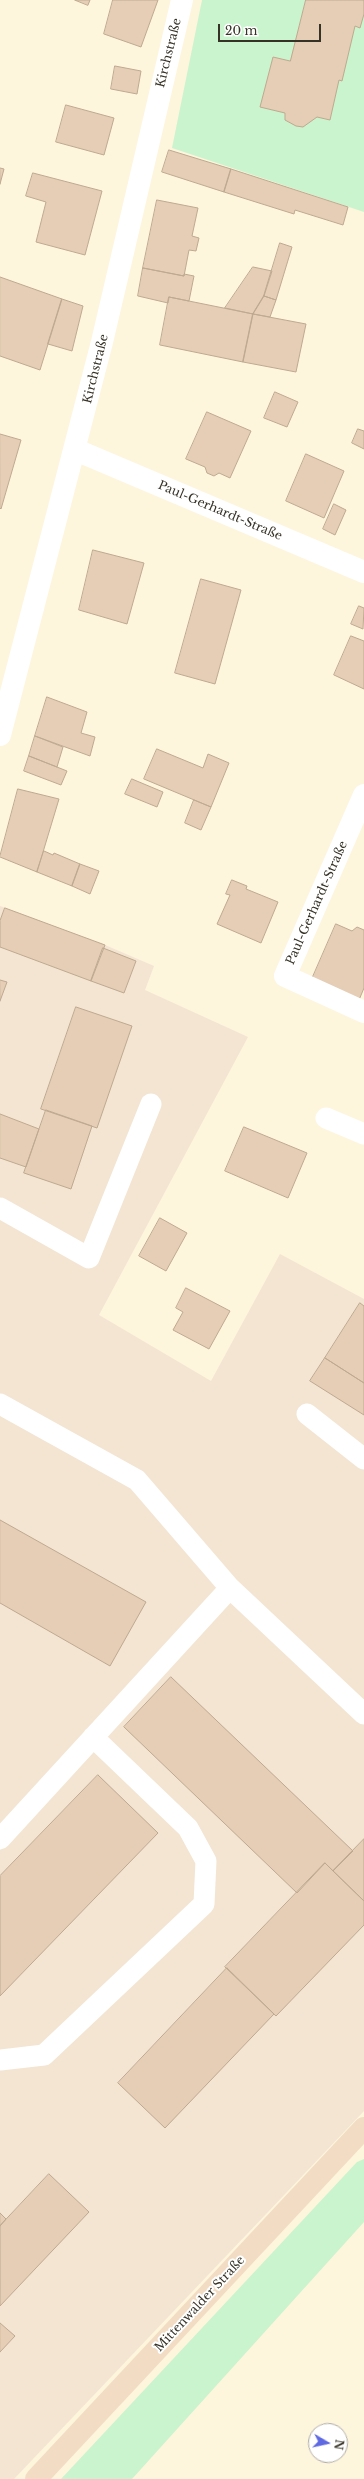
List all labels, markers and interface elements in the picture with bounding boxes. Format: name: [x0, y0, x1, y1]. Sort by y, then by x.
scale bar: [220, 16, 323, 42]
street label: Kirchstraße: [153, 17, 185, 89]
text: 20 m: [225, 23, 257, 38]
street label: Kirchstraße: [80, 333, 112, 405]
street label: Paul-Gerhardt-Straße: [156, 478, 284, 544]
street label: Paul-Gerhardt-Straße: [283, 839, 351, 967]
street label: Mittenwalder Straße: [152, 2253, 248, 2355]
north arrow: [308, 2423, 348, 2463]
text: N: [331, 2439, 347, 2451]

